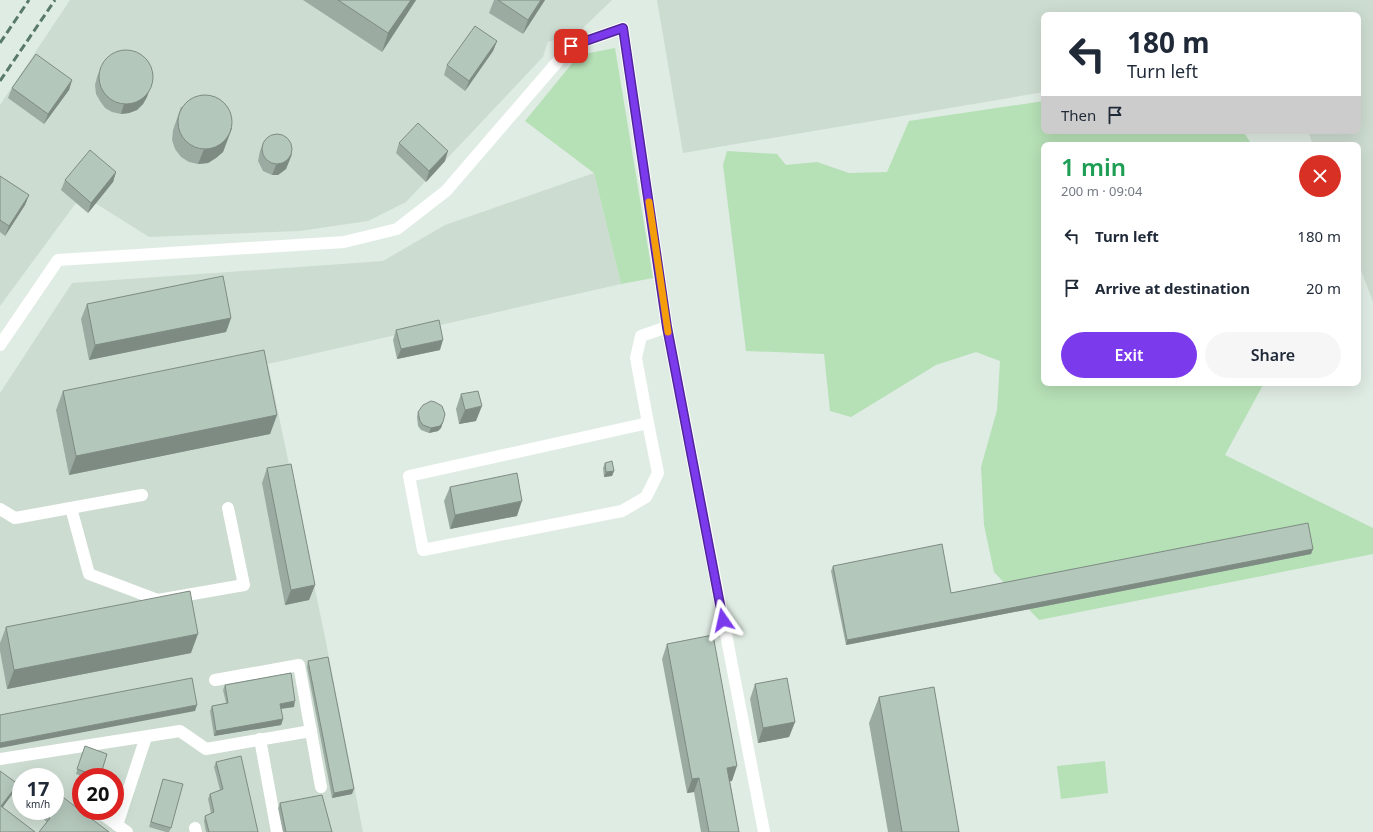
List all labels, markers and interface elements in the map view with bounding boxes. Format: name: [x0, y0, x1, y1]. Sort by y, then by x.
text: 180 m: [1127, 23, 1210, 61]
icon: left: [1061, 28, 1113, 80]
pin: [554, 29, 588, 63]
icon: arrive: [560, 35, 582, 57]
text: Turn left: [1127, 59, 1198, 83]
icon: arrive: [1104, 104, 1126, 126]
text: Then: [1061, 105, 1096, 125]
text: 1 min: [1061, 150, 1126, 183]
button: close: [1299, 155, 1341, 197]
text: 200 m · 09:04: [1061, 182, 1142, 200]
icon: left: [1061, 225, 1083, 247]
text: Turn left: [1095, 226, 1159, 246]
text: 180 m: [1297, 226, 1341, 246]
icon: arrive: [1061, 277, 1083, 299]
text: Arrive at destination: [1095, 278, 1250, 298]
text: 20 m: [1306, 278, 1341, 298]
button: Exit: [1061, 332, 1197, 378]
button: Share: [1205, 332, 1341, 378]
position arrow: [702, 599, 744, 641]
speed limit sign: 20: [72, 768, 124, 820]
text: 17: [27, 775, 49, 802]
text: km/h: [26, 797, 50, 811]

